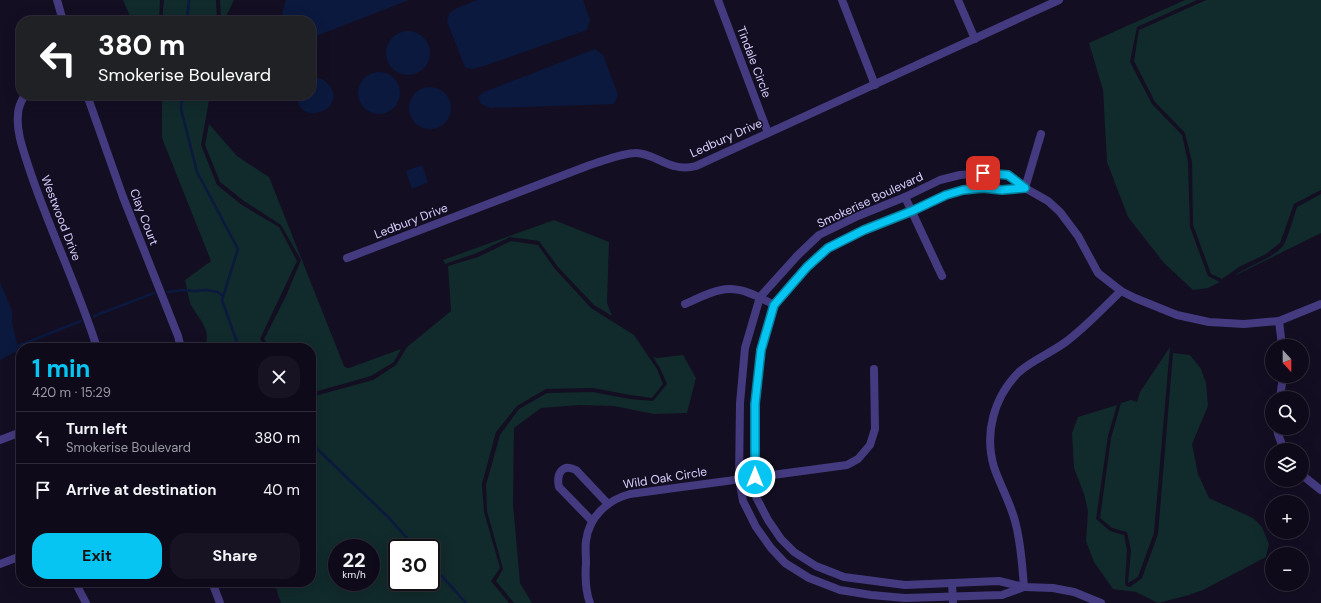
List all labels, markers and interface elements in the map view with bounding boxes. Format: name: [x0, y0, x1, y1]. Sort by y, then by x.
street label: Tindale Circle: [733, 24, 775, 100]
text: 380 m: [98, 27, 185, 64]
icon: left: [32, 32, 84, 84]
text: Smokerise Boulevard: [98, 63, 271, 87]
street label: Ledbury Drive: [687, 115, 765, 161]
pin: [966, 156, 1000, 190]
icon: arrive: [972, 162, 994, 184]
street label: Smokerise Boulevard: [814, 168, 926, 232]
street label: Westwood Drive: [37, 173, 85, 263]
street label: Clay Court: [126, 186, 162, 248]
street label: Ledbury Drive: [372, 200, 450, 242]
north arrow: [1265, 339, 1309, 383]
map controls: [1265, 339, 1309, 591]
text: 1 min: [32, 353, 90, 384]
button: close: [258, 356, 300, 398]
text: 420 m · 15:29: [32, 384, 111, 401]
button: search: [1265, 391, 1309, 435]
text: Turn left: [66, 419, 127, 439]
icon: left: [32, 427, 54, 449]
text: 380 m: [254, 428, 300, 448]
text: Smokerise Boulevard: [66, 439, 191, 456]
button: layers: [1265, 443, 1309, 487]
position arrow: [734, 456, 776, 498]
street label: Wild Oak Circle: [622, 463, 708, 493]
icon: arrive: [32, 479, 54, 501]
text: Arrive at destination: [66, 480, 217, 500]
text: 40 m: [263, 480, 300, 500]
button: +: [1265, 495, 1309, 539]
button: Exit: [32, 533, 162, 579]
button: Share: [170, 533, 300, 579]
speed limit sign: 30: [388, 539, 440, 591]
text: 22: [342, 547, 366, 573]
button: −: [1265, 547, 1309, 591]
text: km/h: [342, 568, 366, 581]

